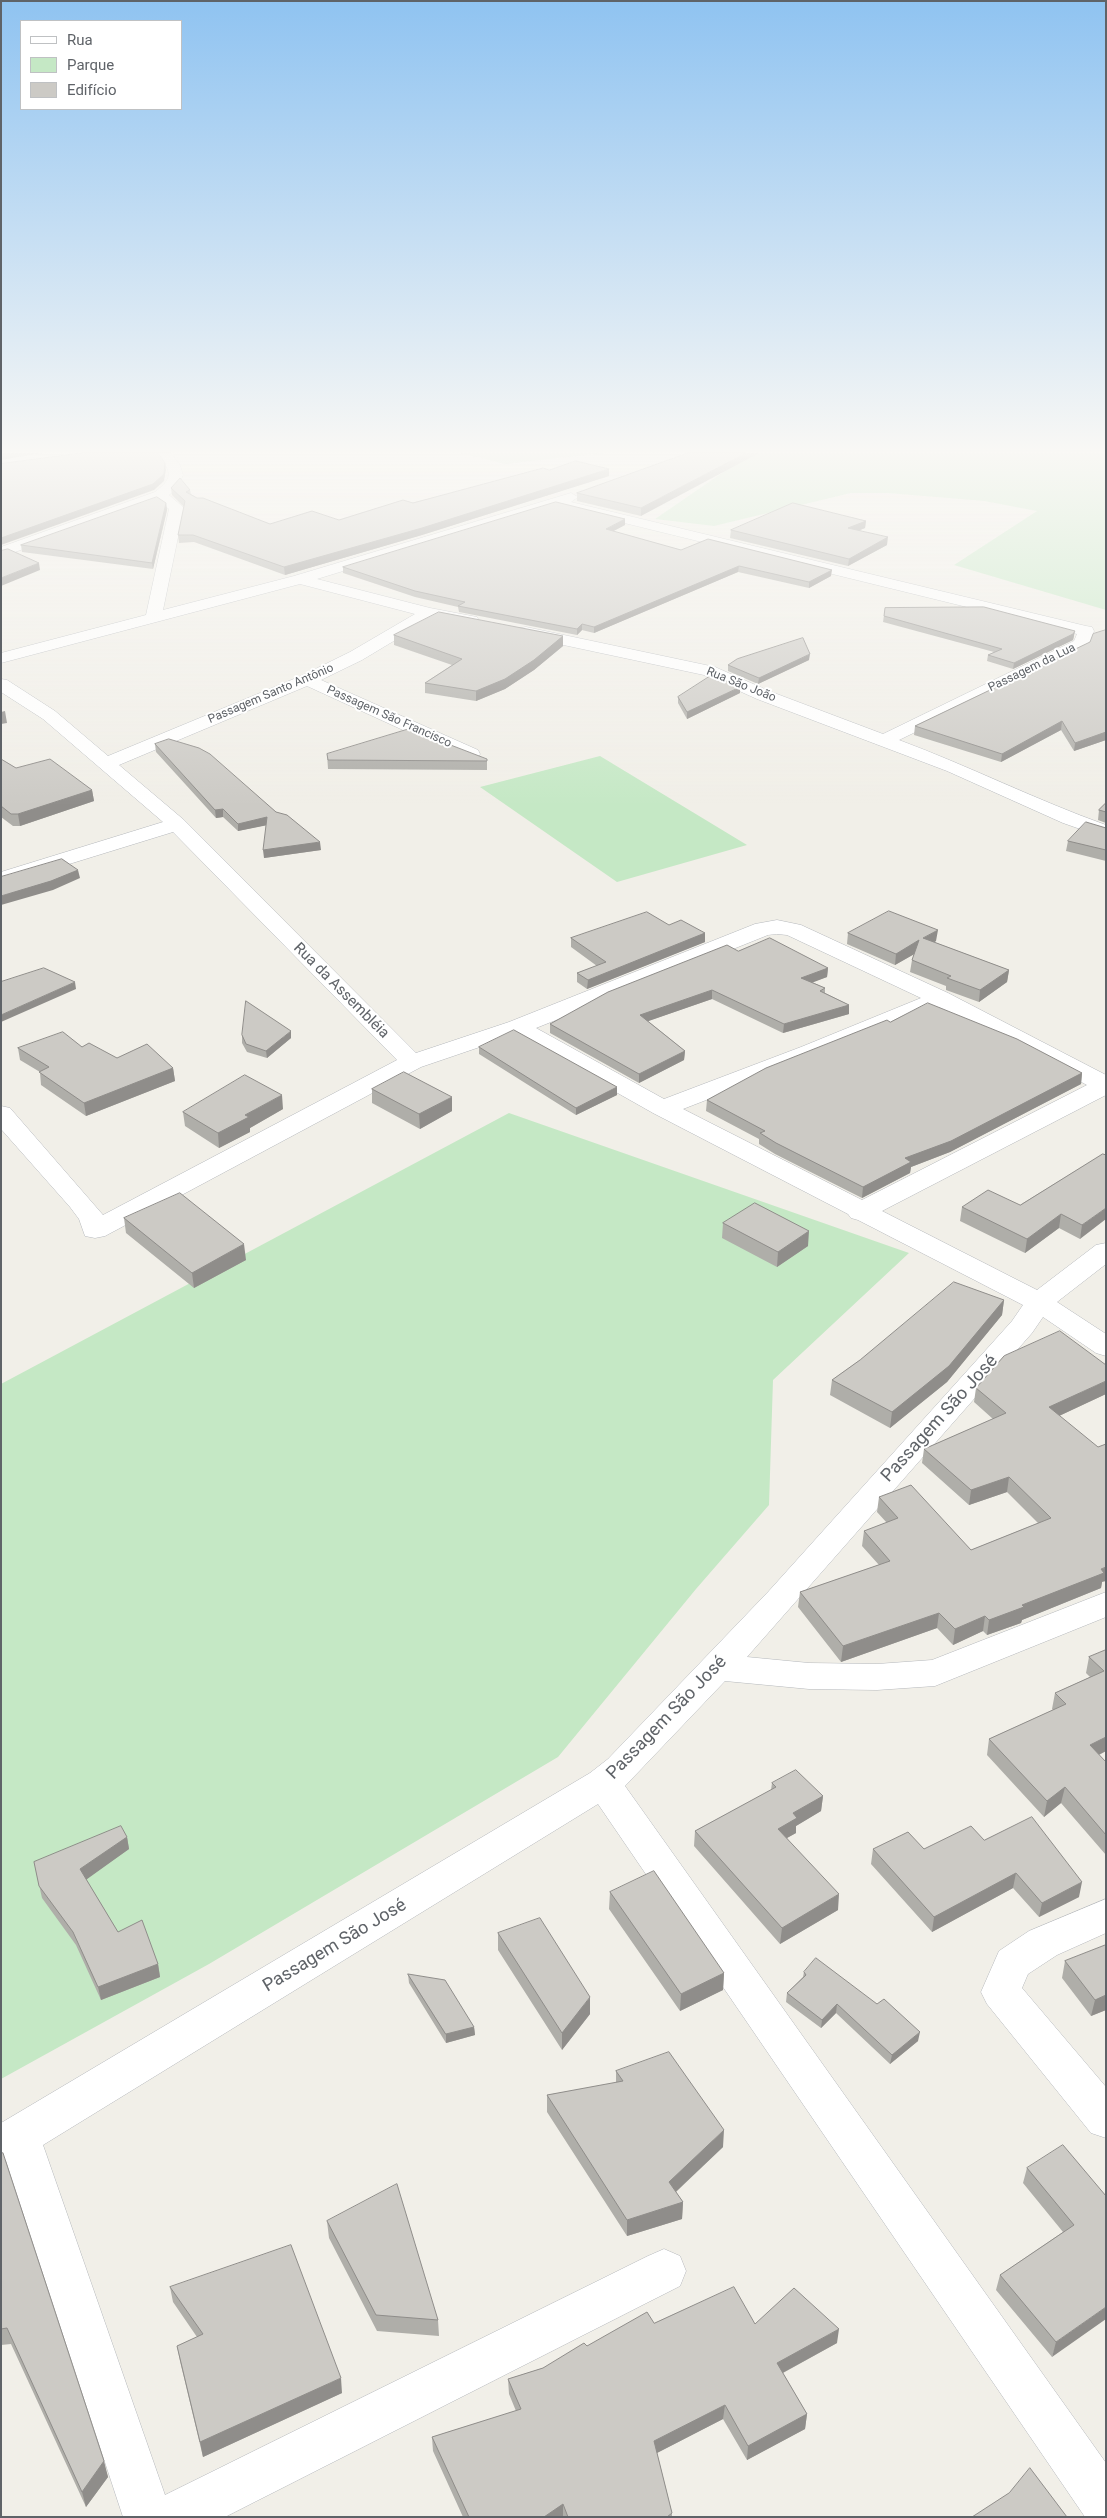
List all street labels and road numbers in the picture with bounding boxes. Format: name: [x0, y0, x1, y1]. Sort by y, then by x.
street label: Passagem da Lua: [986, 641, 1078, 695]
street label: Passagem Santo Antônio: [206, 661, 336, 727]
street label: Rua São João: [704, 664, 778, 706]
street label: Passagem São Francisco: [324, 683, 454, 751]
street label: Rua da Assembléia: [289, 939, 393, 1043]
street label: Passagem São José: [877, 1351, 1003, 1487]
street label: Passagem São José: [602, 1652, 732, 1784]
street label: Passagem São José: [259, 1895, 411, 1997]

